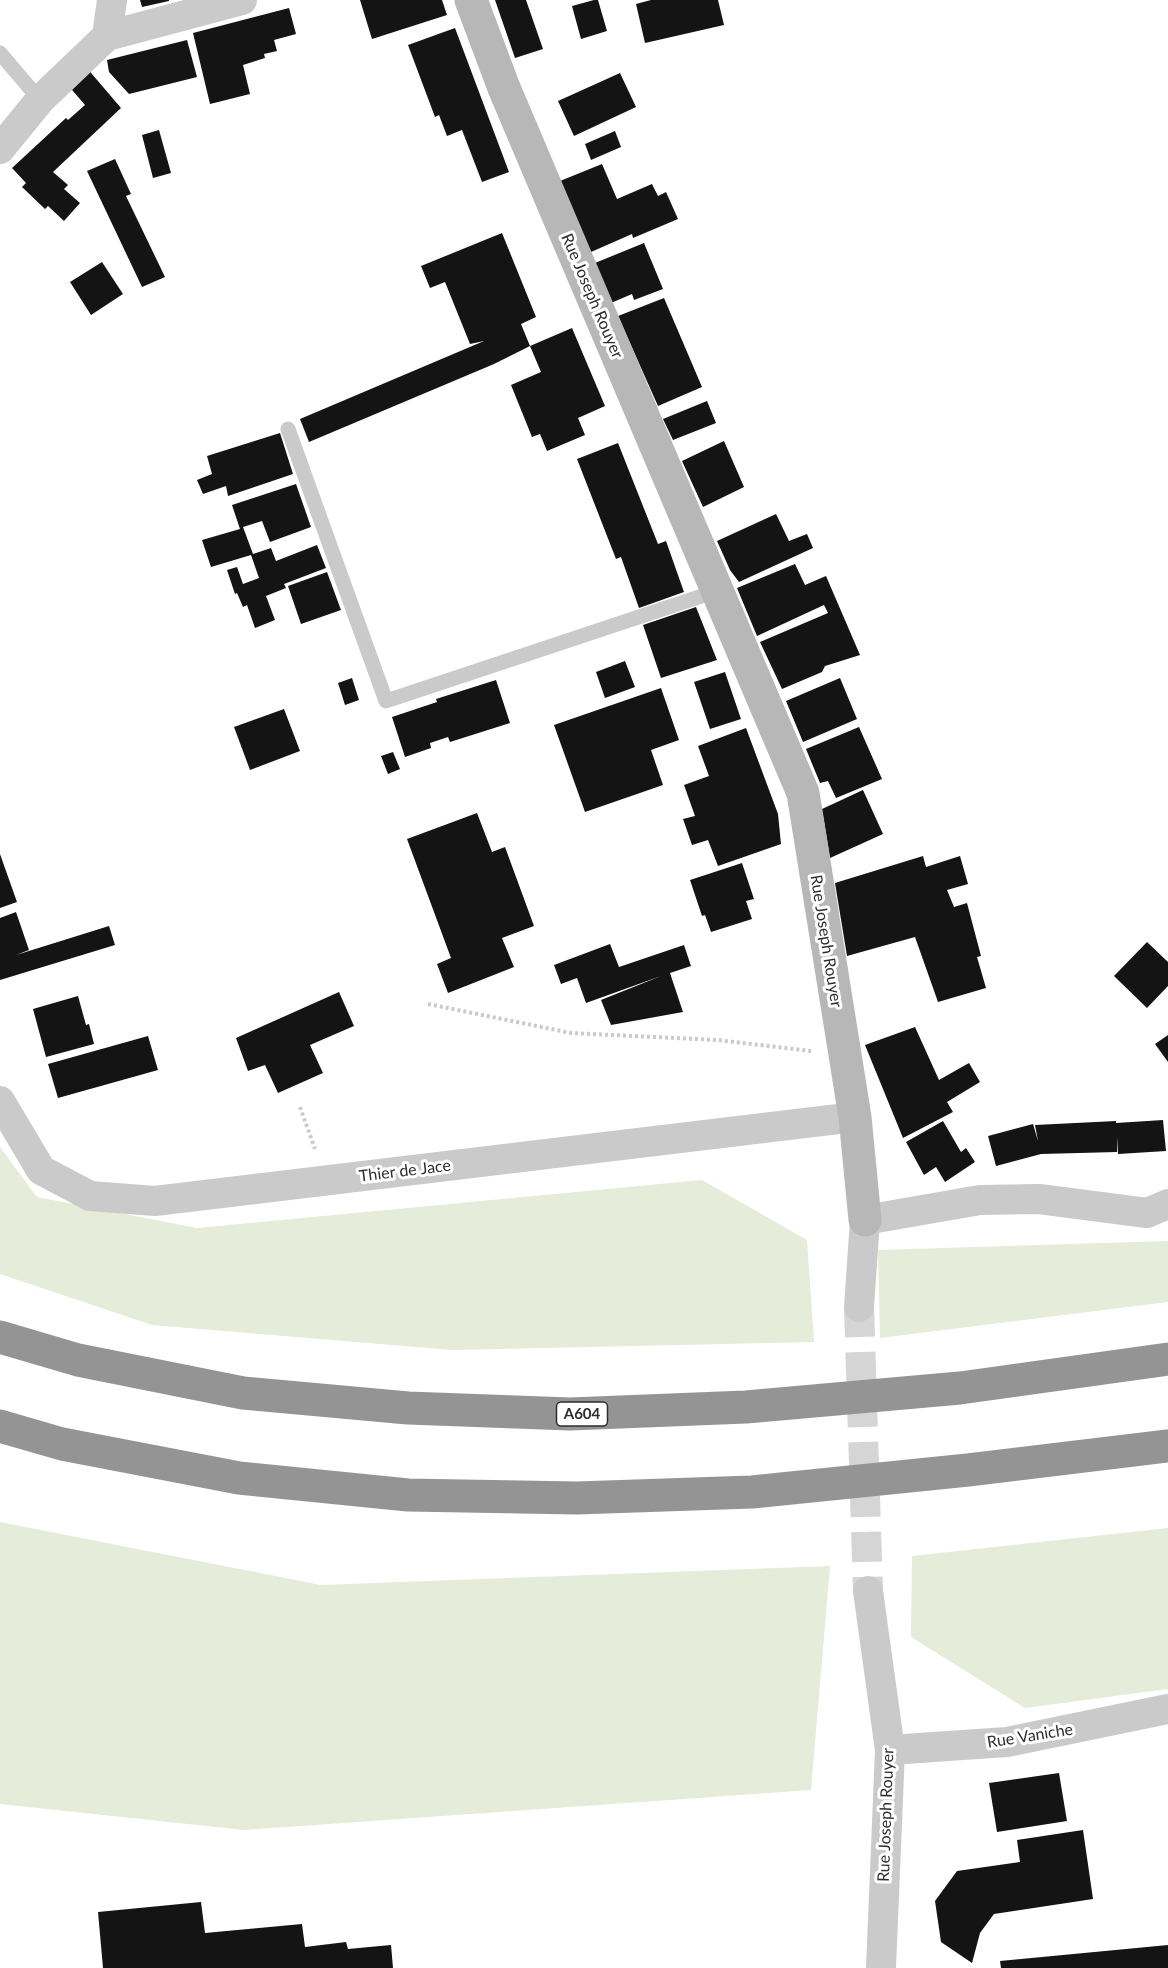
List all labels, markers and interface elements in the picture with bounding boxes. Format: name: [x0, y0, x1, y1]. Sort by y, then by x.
street label: Rue Joseph Rouyer: [557, 231, 627, 361]
street label: Rue Joseph Rouyer: [806, 873, 846, 1009]
street label: Thier de Jace: [358, 1156, 452, 1186]
road number: A604: [556, 1402, 608, 1426]
street label: Rue Vaniche: [986, 1720, 1074, 1752]
street label: Rue Joseph Rouyer: [874, 1748, 898, 1882]

